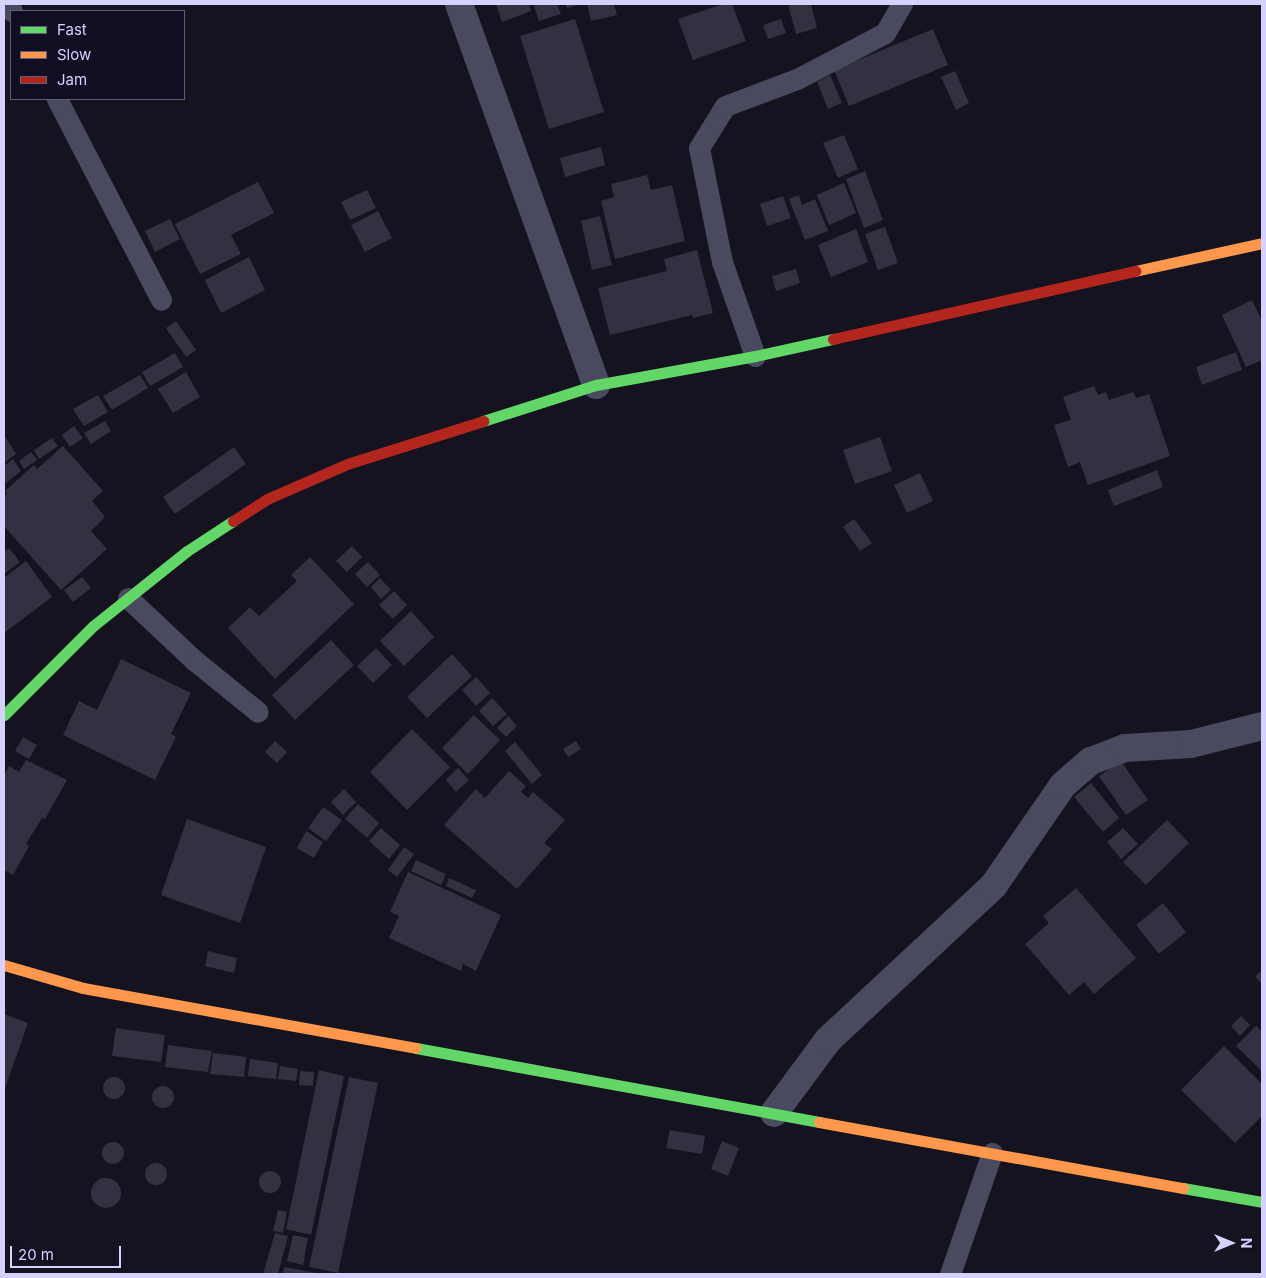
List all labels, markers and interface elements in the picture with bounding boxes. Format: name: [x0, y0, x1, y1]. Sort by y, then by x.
legend: [10, 10, 185, 100]
text: Fast: [57, 20, 87, 39]
text: Slow: [57, 45, 91, 64]
text: Jam: [57, 70, 87, 89]
north arrow: [1206, 1218, 1256, 1268]
scale bar: [12, 1236, 124, 1268]
text: N: [1238, 1238, 1255, 1248]
text: 20 m: [18, 1245, 54, 1264]

